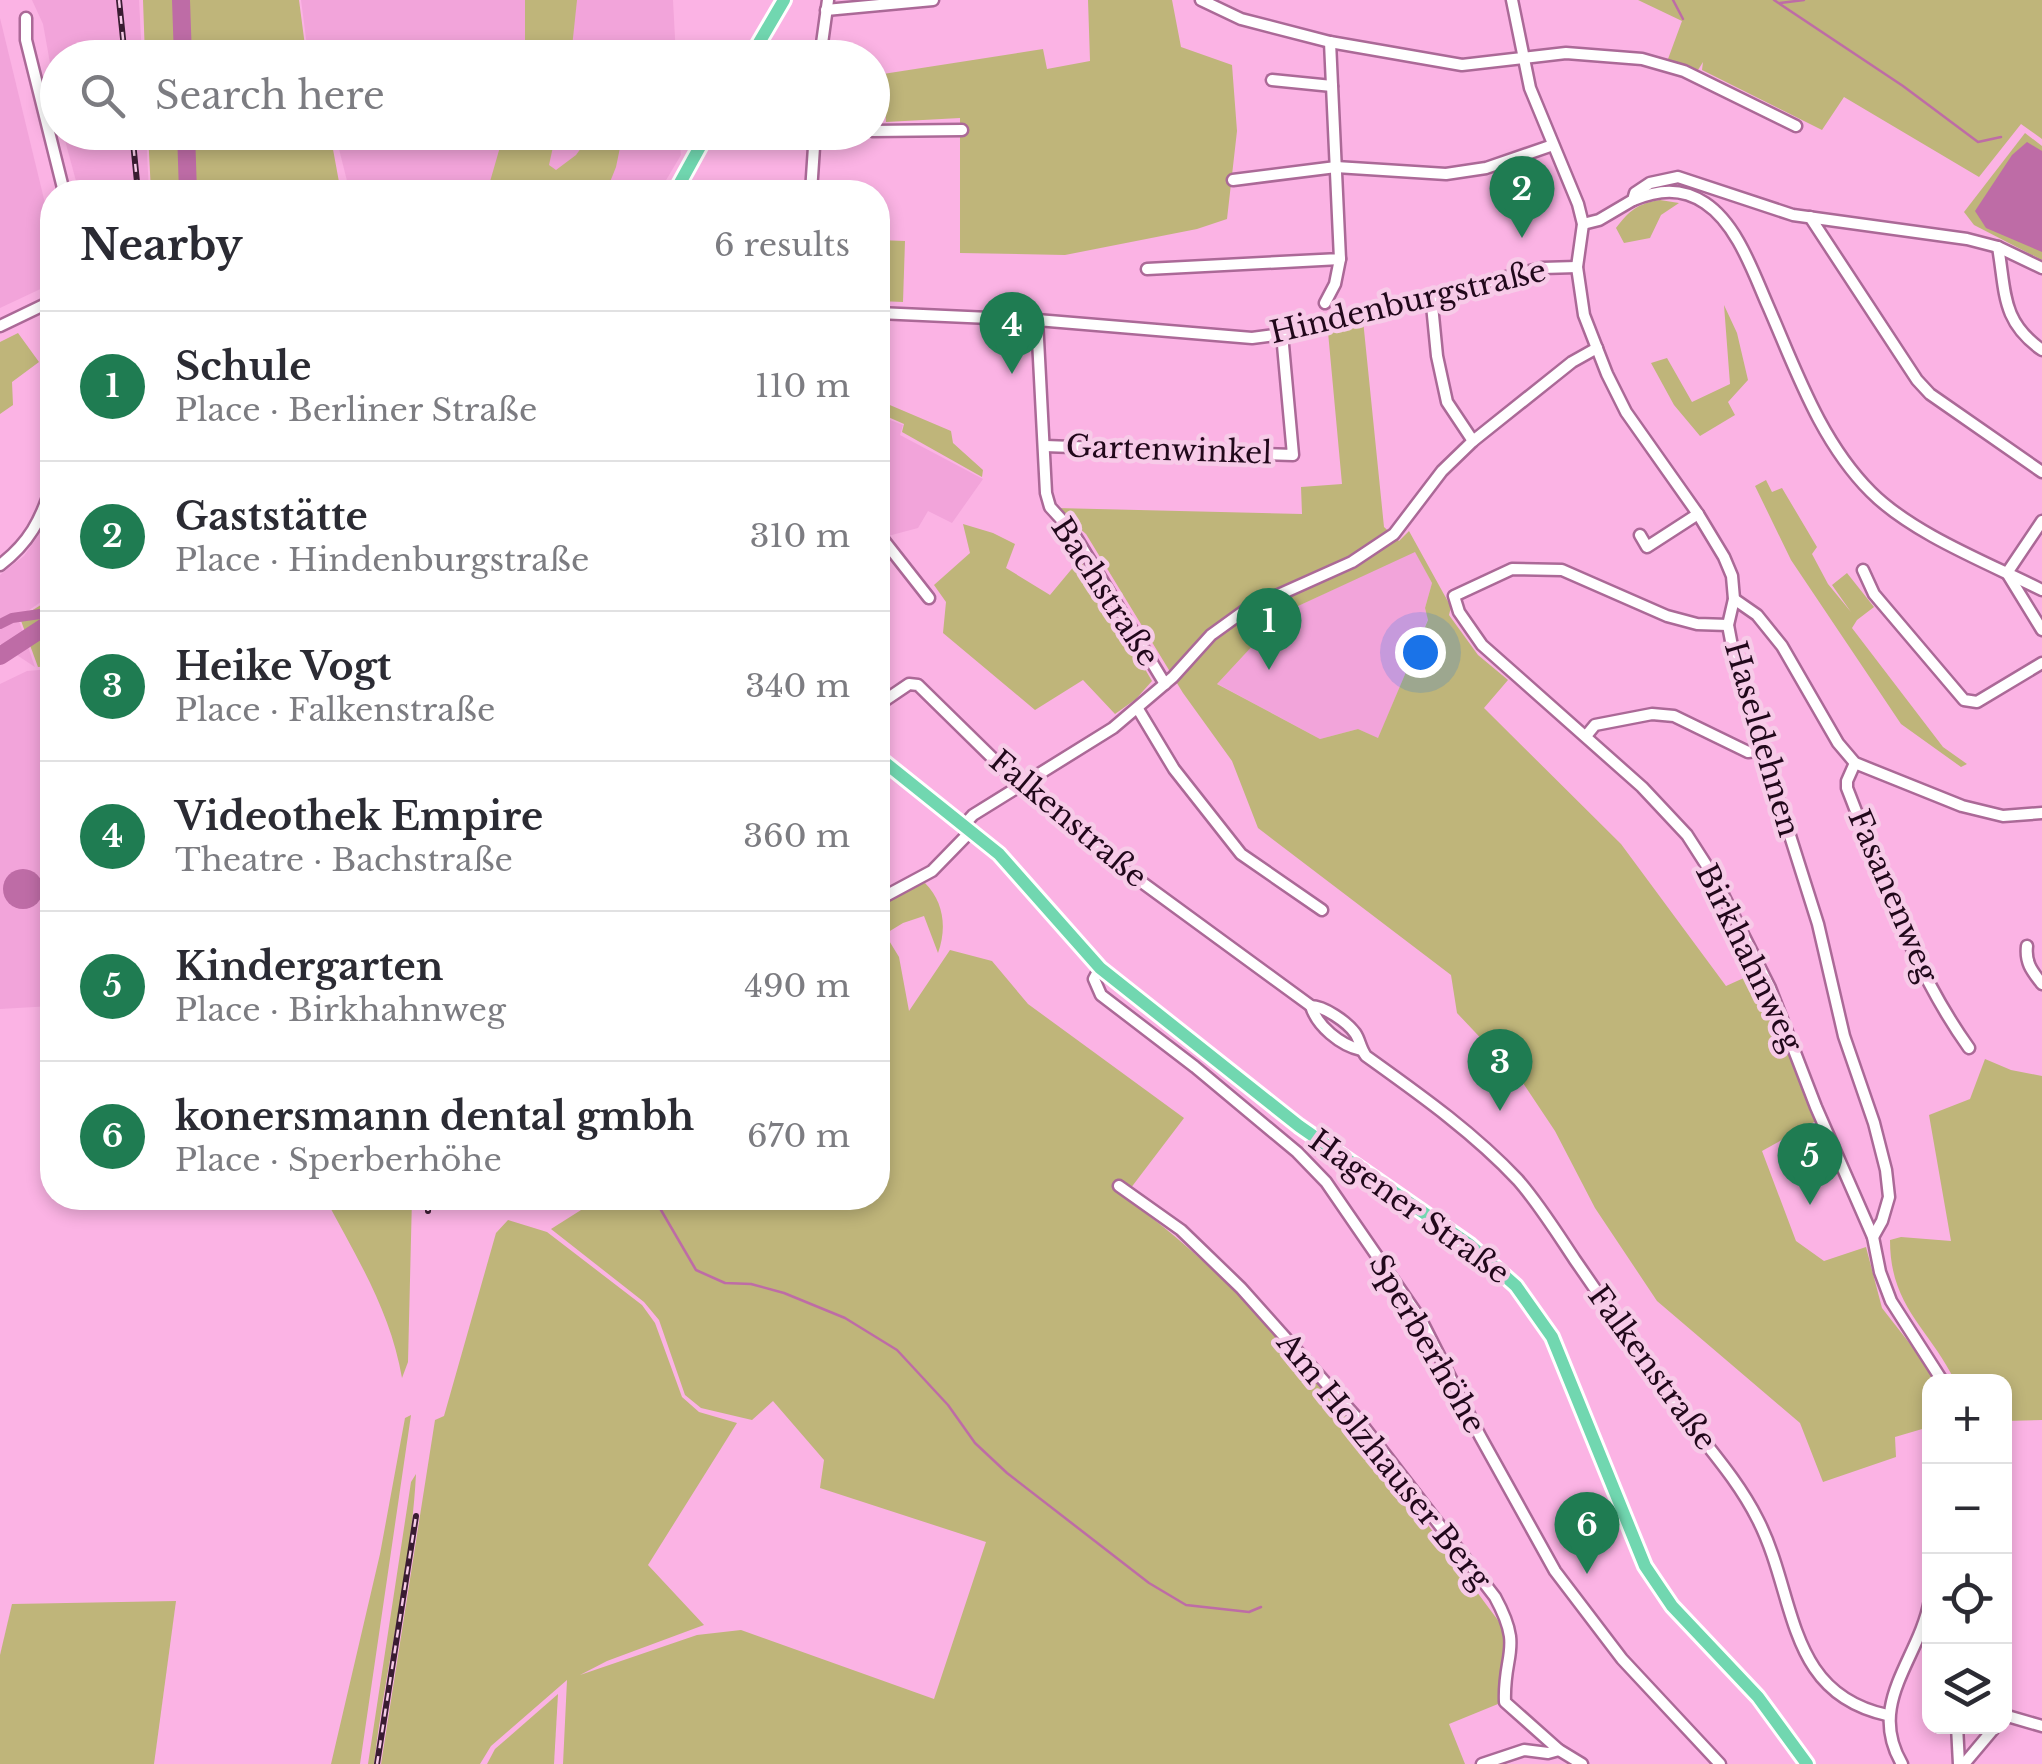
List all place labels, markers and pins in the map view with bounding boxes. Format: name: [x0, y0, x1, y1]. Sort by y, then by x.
pin: 2: [1490, 156, 1554, 238]
pin: 4: [980, 292, 1044, 374]
pin: 1: [1236, 588, 1302, 670]
pin: 3: [1468, 1028, 1532, 1111]
pin: 5: [1778, 1122, 1842, 1205]
pin: 6: [1554, 1492, 1620, 1574]

